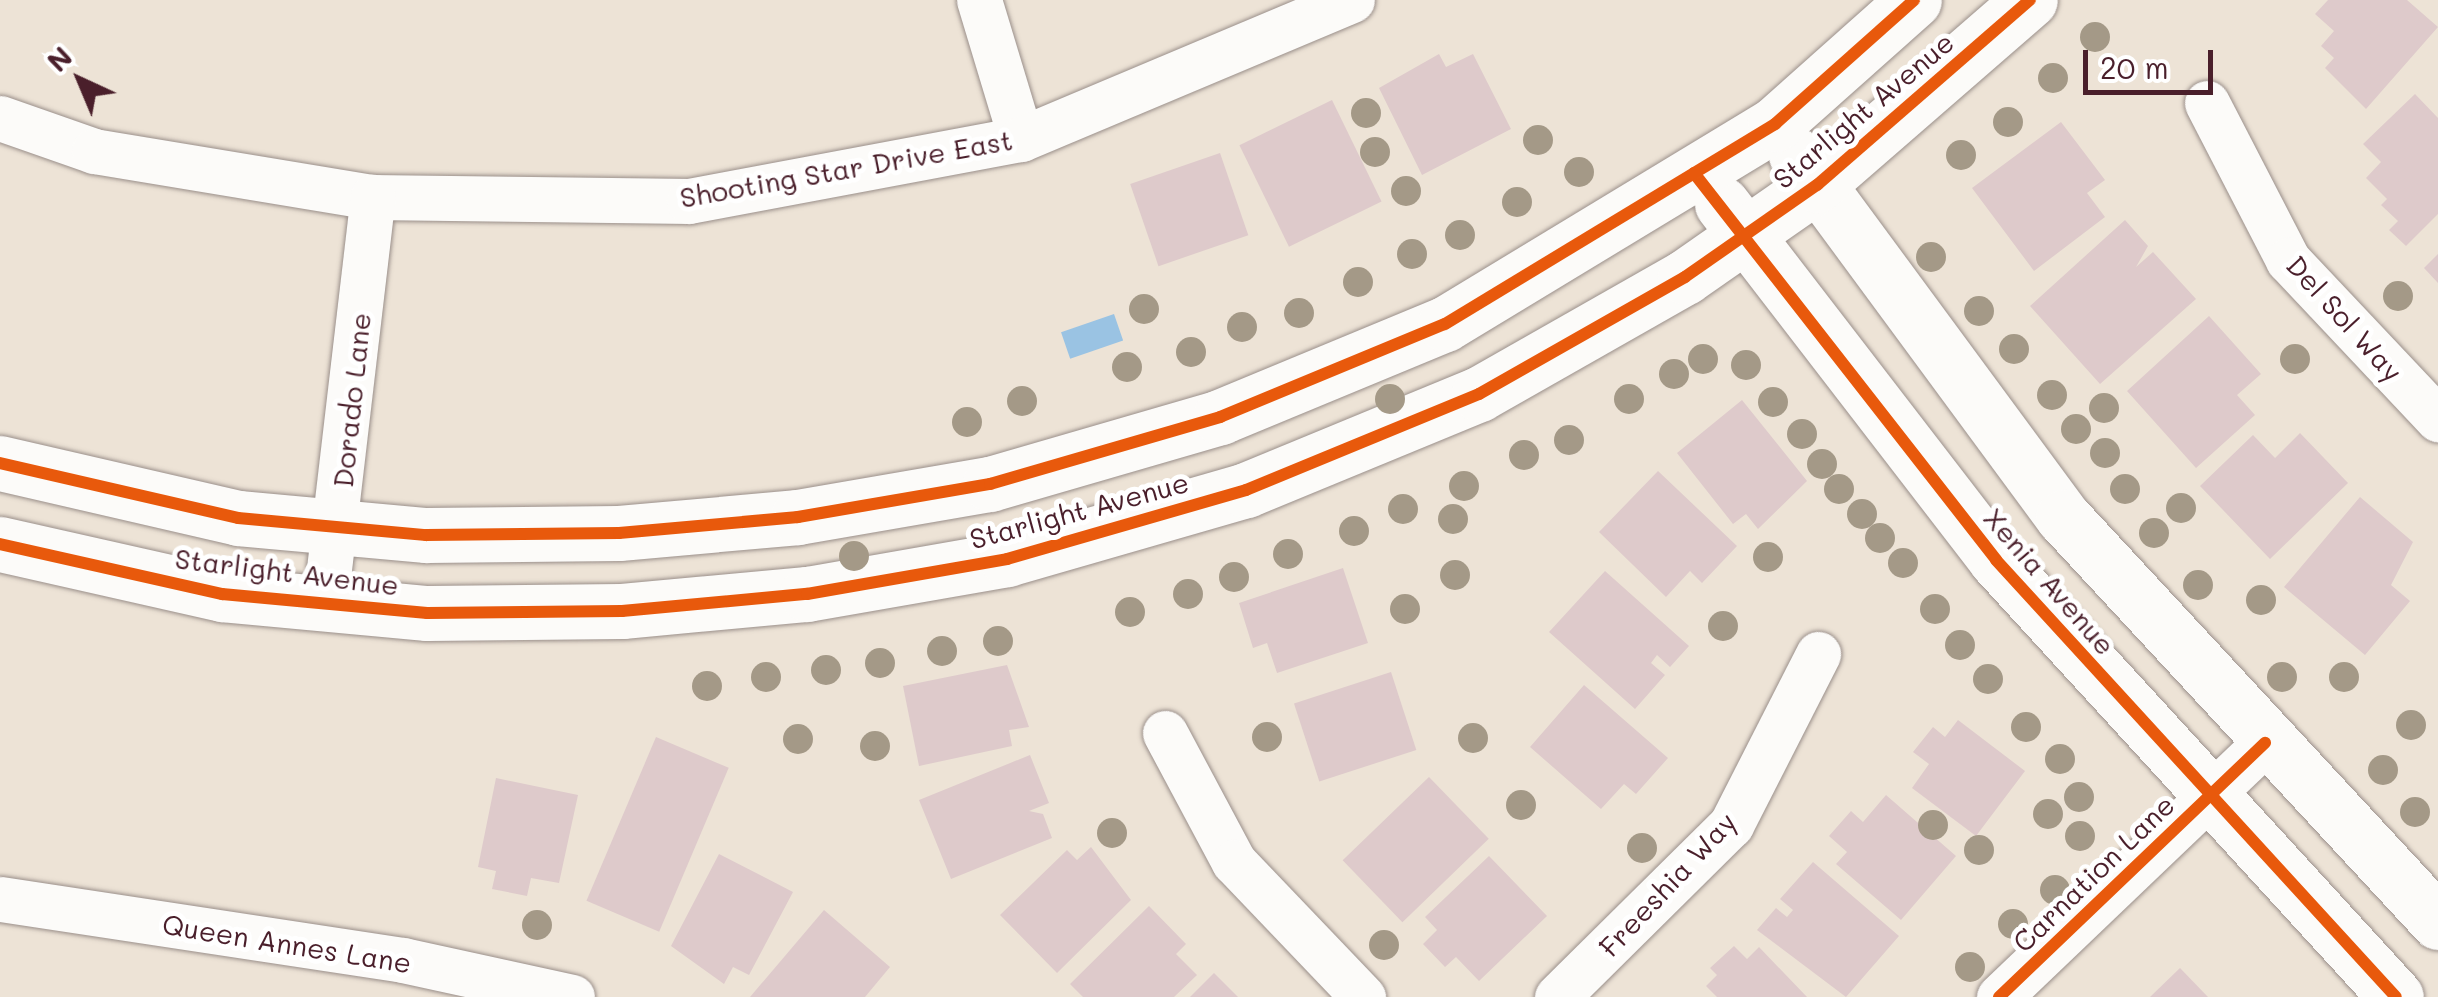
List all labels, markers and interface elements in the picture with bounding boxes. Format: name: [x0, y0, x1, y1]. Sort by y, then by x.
street label: Starlight Avenue: [1766, 25, 1960, 195]
north arrow: [30, 30, 130, 130]
scale bar: [2088, 30, 2218, 92]
text: N: [39, 38, 79, 79]
text: 20 m: [2100, 47, 2169, 87]
street label: Shooting Star Drive East: [677, 122, 1015, 214]
street label: Del Sol Way: [2280, 248, 2410, 388]
street label: Dorado Lane: [325, 311, 377, 489]
street label: Starlight Avenue: [966, 465, 1192, 555]
street label: Xenia Avenue: [1977, 501, 2123, 661]
street label: Starlight Avenue: [173, 541, 401, 601]
street label: Carnation Lane: [2005, 787, 2181, 959]
street label: Freeshia Way: [1591, 805, 1743, 963]
street label: Queen Annes Lane: [160, 907, 414, 979]

